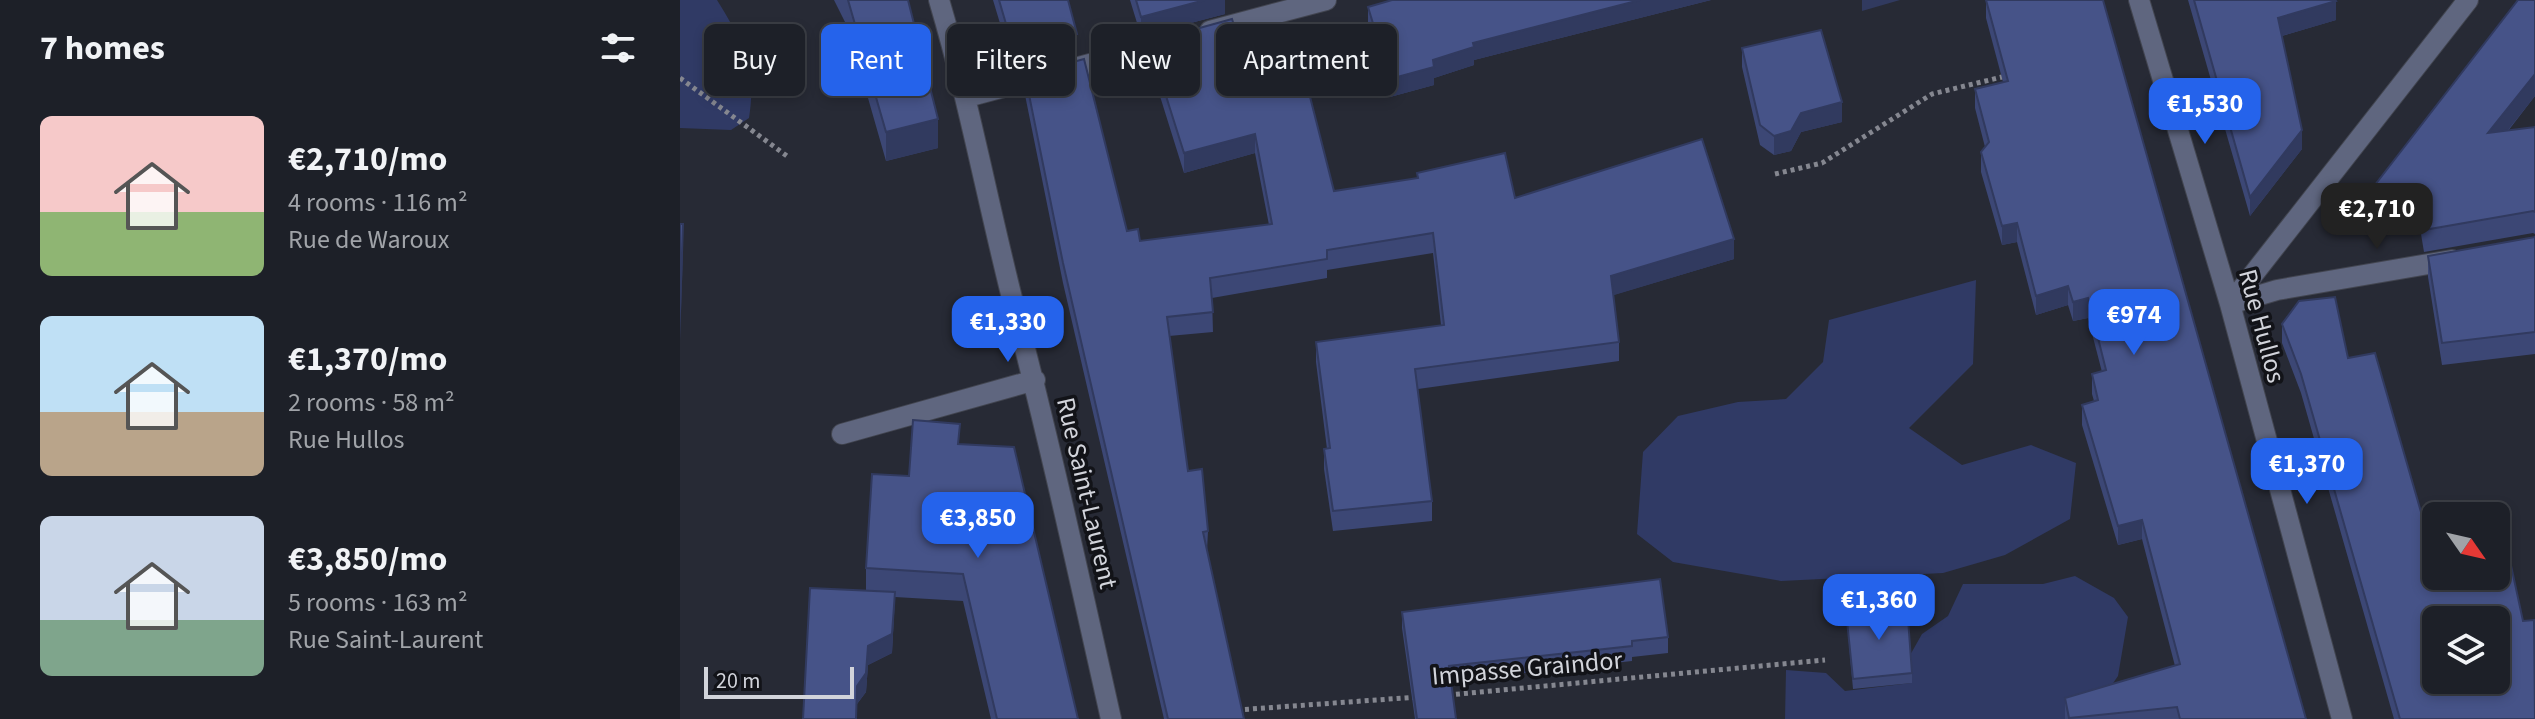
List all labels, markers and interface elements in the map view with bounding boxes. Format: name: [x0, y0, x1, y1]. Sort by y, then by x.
text: 7 homes: [40, 24, 165, 73]
chip: Buy: [704, 24, 805, 96]
chip: Rent: [821, 24, 931, 96]
chip: Filters: [947, 24, 1075, 96]
chip: New: [1091, 24, 1200, 96]
chip: Apartment: [1216, 24, 1397, 96]
icon: filters: [596, 26, 640, 70]
pin: €1,530: [2140, 78, 2270, 146]
text: €1,530: [2167, 85, 2243, 122]
text: €2,710/mo: [288, 135, 448, 184]
icon: home: [104, 148, 200, 244]
pin: €2,710: [2312, 183, 2442, 251]
text: 4 rooms · 116 m²: [288, 184, 467, 221]
text: €2,710: [2339, 190, 2415, 227]
text: Rue de Waroux: [288, 221, 449, 258]
street label: Rue Hullos: [2229, 265, 2295, 387]
pin: €974: [2087, 289, 2181, 357]
pin: €1,330: [943, 296, 1073, 364]
text: €974: [2107, 296, 2161, 333]
text: €1,330: [970, 303, 1046, 340]
text: €1,370/mo: [288, 335, 448, 384]
icon: home: [104, 348, 200, 444]
text: 2 rooms · 58 m²: [288, 384, 455, 421]
street label: Rue Saint-Laurent: [1047, 394, 1127, 593]
text: Rue Hullos: [288, 421, 404, 458]
pin: €1,370: [2242, 438, 2372, 506]
text: €1,370: [2269, 445, 2345, 482]
pin: €3,850: [913, 492, 1043, 560]
text: €3,850: [940, 499, 1016, 536]
north arrow: [2422, 502, 2510, 590]
map controls: [2422, 502, 2510, 694]
text: €3,850/mo: [288, 535, 448, 584]
icon: home: [104, 548, 200, 644]
pin: €1,360: [1814, 574, 1944, 642]
text: €1,360: [1841, 581, 1917, 618]
text: 5 rooms · 163 m²: [288, 584, 467, 621]
button: layers: [2422, 606, 2510, 694]
text: Rue Saint-Laurent: [288, 621, 483, 658]
street label: Impasse Graindor: [1430, 641, 1625, 695]
scale bar: [704, 663, 854, 699]
text: 20 m: [716, 665, 761, 697]

